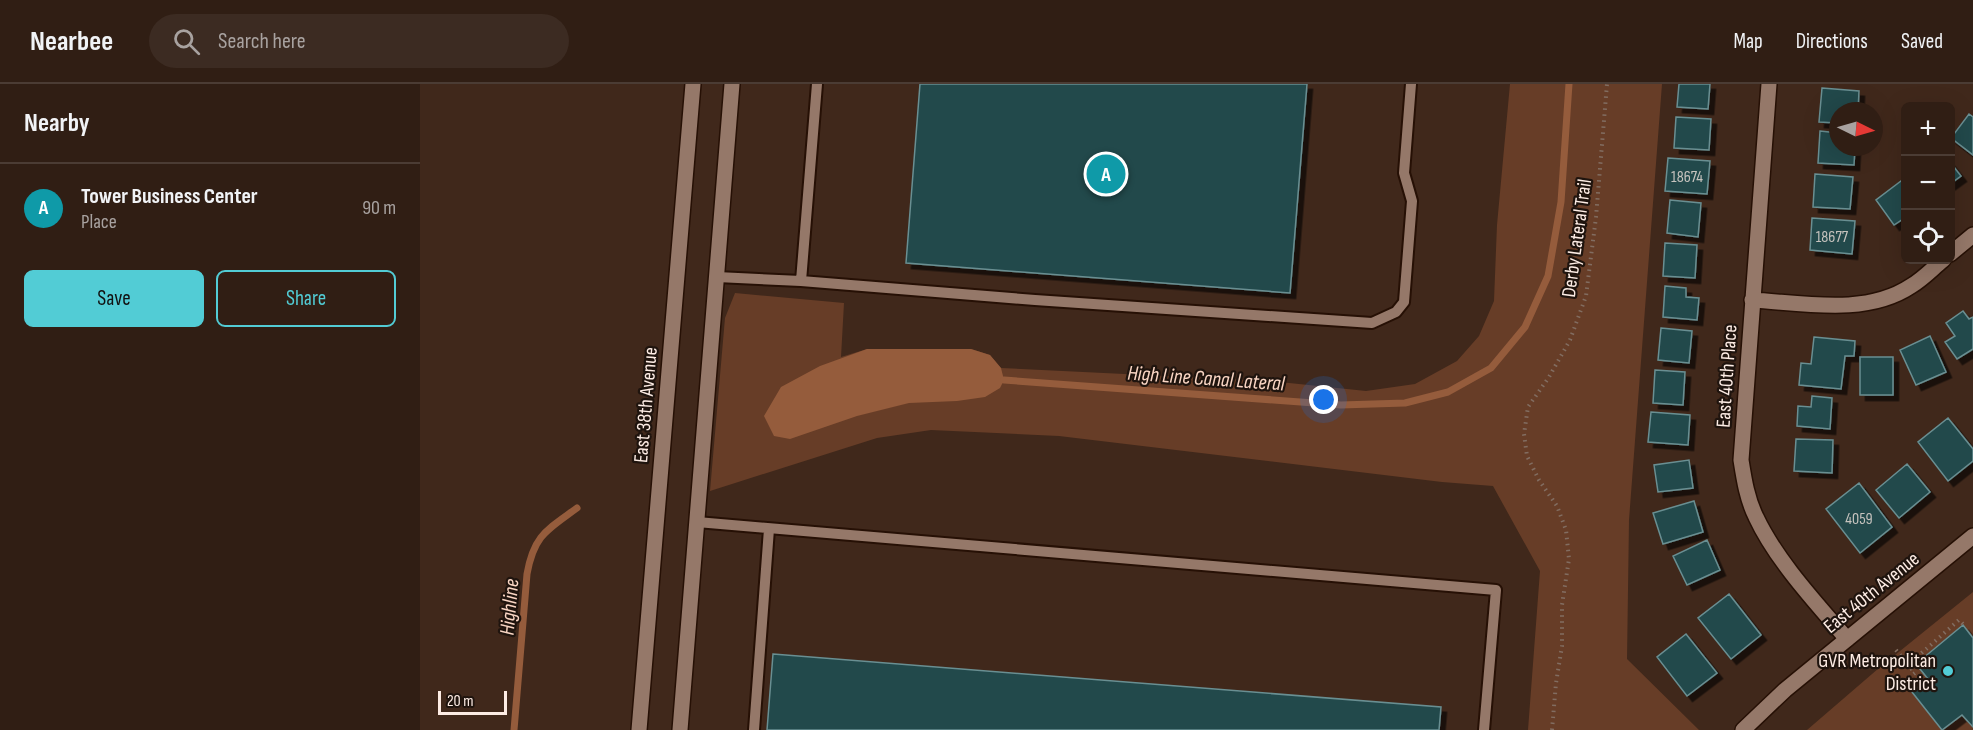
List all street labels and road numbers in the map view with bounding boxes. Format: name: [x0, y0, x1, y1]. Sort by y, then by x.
street label: Derby Lateral Trail: [1557, 178, 1597, 299]
street label: East 40th Place: [1711, 324, 1743, 428]
street label: East 38th Avenue: [629, 346, 663, 464]
street label: East 40th Avenue: [1819, 547, 1924, 639]

